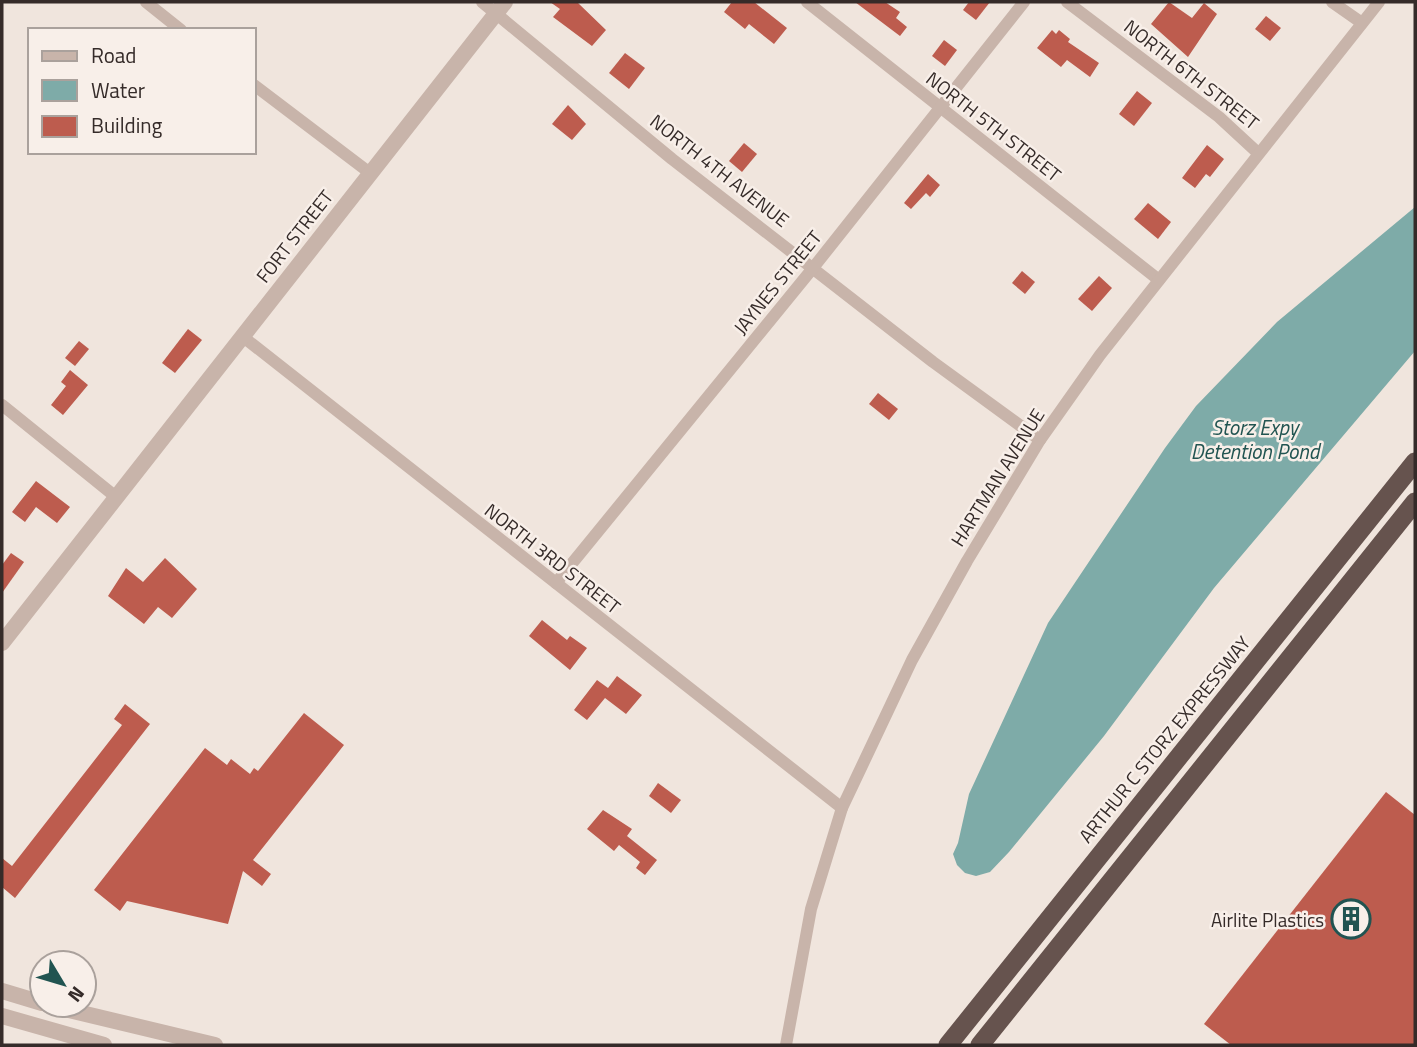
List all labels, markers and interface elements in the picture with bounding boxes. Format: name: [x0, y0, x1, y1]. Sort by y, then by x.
street label: NORTH 6TH STREET: [1118, 12, 1266, 136]
legend: [28, 28, 256, 154]
text: Road: [91, 39, 136, 71]
street label: NORTH 5TH STREET: [920, 64, 1068, 188]
text: Water: [91, 74, 145, 106]
street label: NORTH 4TH AVENUE: [644, 106, 796, 234]
text: Building: [91, 109, 163, 141]
street label: FORT STREET: [248, 183, 340, 289]
street label: JAYNES STREET: [726, 224, 828, 340]
street label: HARTMAN AVENUE: [943, 402, 1051, 552]
water label: Storz Expy Detention Pond: [1191, 411, 1322, 467]
street label: NORTH 3RD STREET: [479, 496, 627, 620]
street label: ARTHUR C STORZ EXPRESSWAY: [1071, 629, 1257, 849]
building icon: Airlite Plastics: [1330, 898, 1372, 940]
place label: Airlite Plastics: [1211, 905, 1324, 934]
north arrow: [28, 949, 98, 1019]
text: N: [61, 981, 92, 1009]

